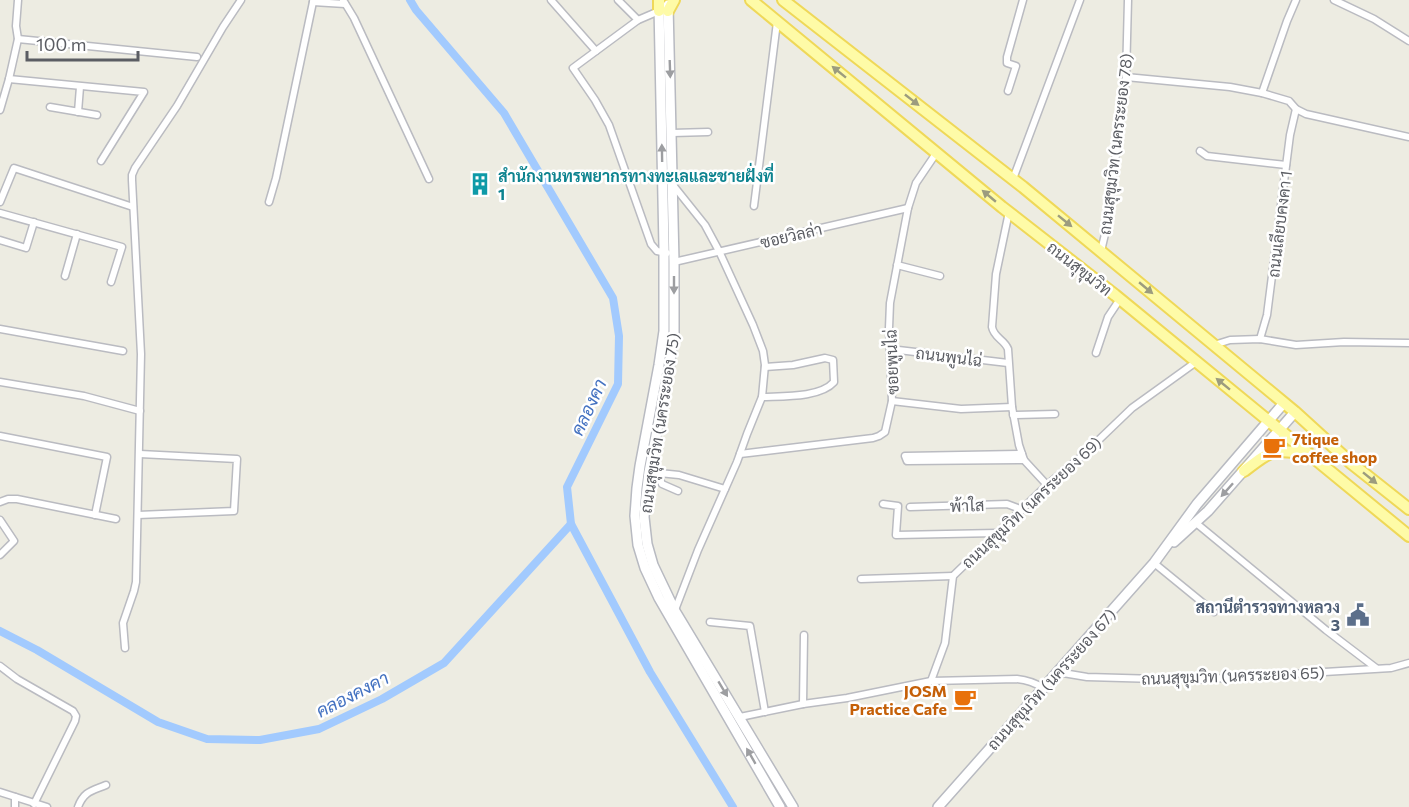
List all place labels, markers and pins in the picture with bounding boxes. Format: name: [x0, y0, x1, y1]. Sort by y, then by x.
place label: สำนักงานทรพยากรทางทะเลและชายฝั่งที่ 1: [498, 162, 774, 203]
building icon: สำนักงานทรพยากรทางทะเลและชายฝั่งที่ 1: [467, 171, 493, 197]
place label: 7tique coffee shop: [1292, 429, 1377, 466]
cafe icon: 7tique coffee shop: [1261, 434, 1287, 460]
place label: สถานีตำรวจทางหลวง 3: [1195, 597, 1340, 634]
public building icon: สถานีตำรวจทางหลวง 3: [1345, 602, 1371, 628]
place label: JOSM Practice Cafe: [849, 681, 947, 718]
cafe icon: JOSM Practice Cafe: [952, 686, 978, 712]

